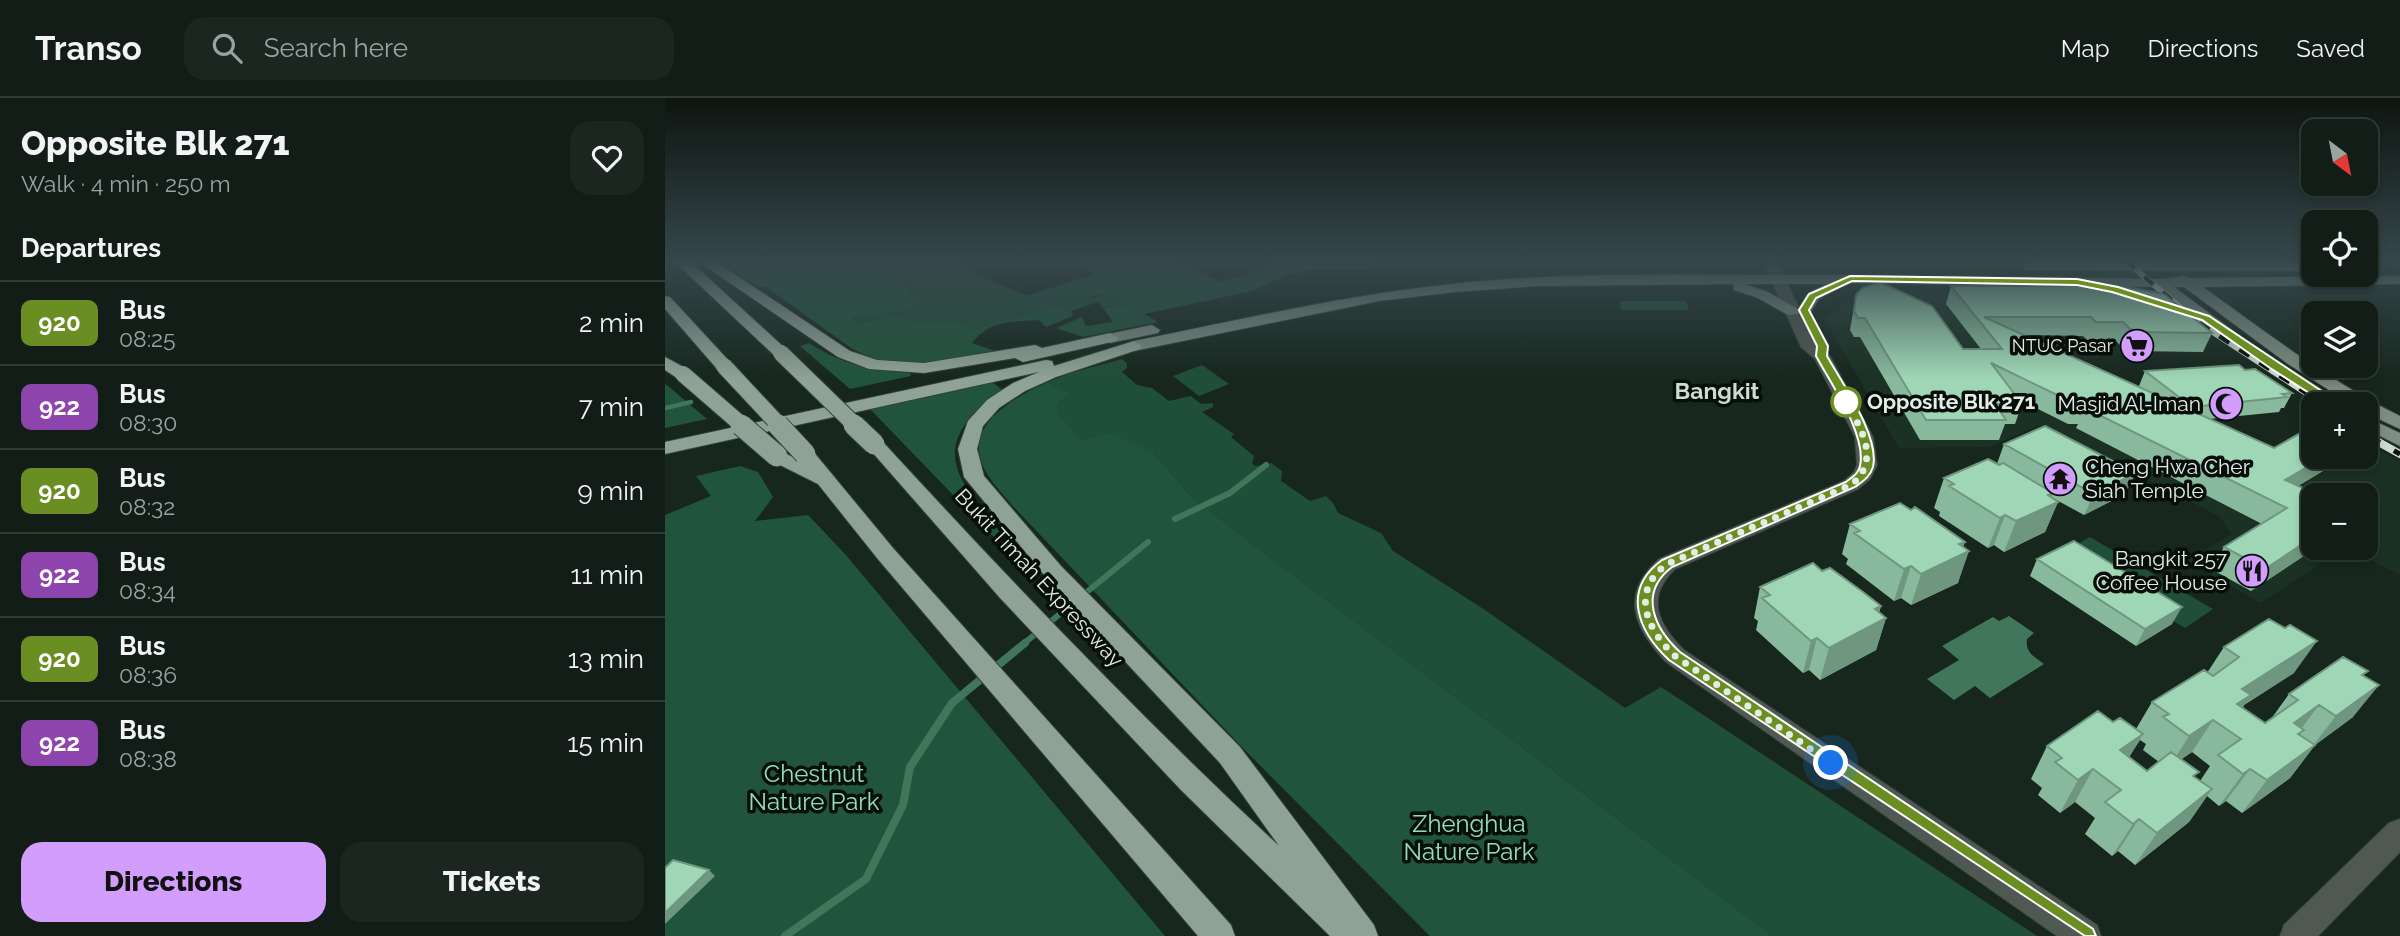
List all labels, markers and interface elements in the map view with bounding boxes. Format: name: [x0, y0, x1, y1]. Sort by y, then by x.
search box: [184, 17, 674, 80]
text: Transo: [35, 29, 142, 68]
icon: search: [208, 29, 246, 67]
text: Search here: [264, 33, 408, 63]
text: Map: [2061, 34, 2110, 63]
text: Directions: [2148, 34, 2258, 63]
text: Saved: [2296, 34, 2365, 63]
north arrow: [2301, 119, 2378, 196]
map controls: [2301, 119, 2378, 560]
button: heart: [570, 121, 644, 195]
text: Opposite Blk 271: [21, 124, 290, 163]
text: Walk · 4 min · 250 m: [21, 170, 231, 197]
button: locate: [2301, 210, 2378, 287]
text: Departures: [21, 233, 161, 263]
text: Bus: [119, 295, 166, 325]
button: layers: [2301, 301, 2378, 378]
text: 920: [38, 308, 81, 337]
text: 2 min: [579, 308, 644, 338]
text: 08:25: [119, 325, 176, 352]
supermarket icon: NTUC Pasar: [2118, 327, 2156, 365]
place label: NTUC Pasar: [2012, 335, 2114, 356]
district label: Bangkit: [1675, 377, 1760, 404]
text: Bus: [119, 379, 166, 409]
mosque icon: Masjid Al-Iman: [2207, 385, 2245, 423]
marker: Opposite Blk 271: [1831, 387, 1861, 417]
place label: Opposite Blk 271: [1867, 389, 2035, 414]
place label: Masjid Al-Iman: [2057, 391, 2201, 416]
text: 922: [39, 392, 80, 421]
text: 7 min: [579, 392, 644, 422]
button: +: [2301, 392, 2378, 469]
text: 08:30: [119, 409, 177, 436]
place label: Cheng Hwa Cher Siah Temple: [2085, 454, 2251, 503]
temple icon: Cheng Hwa Cher Siah Temple: [2041, 460, 2079, 498]
text: Bus: [119, 463, 166, 493]
text: 920: [38, 476, 81, 505]
text: 9 min: [577, 476, 644, 506]
street label: Bukit Timah Expressway: [950, 483, 1129, 672]
button: −: [2301, 483, 2378, 560]
text: 08:32: [119, 493, 175, 520]
place label: Bangkit 257 Coffee House: [2096, 546, 2228, 595]
text: Bus: [119, 547, 166, 577]
restaurant icon: Bangkit 257 Coffee House: [2233, 552, 2271, 590]
text: 922: [39, 560, 80, 589]
text: 11 min: [570, 560, 644, 590]
text: 08:34: [119, 577, 176, 604]
text: Bus: [119, 631, 166, 661]
text: 920: [38, 644, 81, 673]
text: 13 min: [568, 644, 644, 674]
text: 08:36: [119, 661, 177, 688]
text: Bus: [119, 715, 166, 745]
text: 922: [39, 728, 80, 757]
text: 15 min: [567, 728, 644, 758]
text: 08:38: [119, 745, 177, 772]
your location: [1813, 745, 1848, 780]
park label: Chestnut Nature Park: [749, 759, 880, 816]
park label: Zhenghua Nature Park: [1404, 809, 1535, 866]
button: Directions: [21, 842, 326, 922]
button: Tickets: [340, 842, 644, 922]

